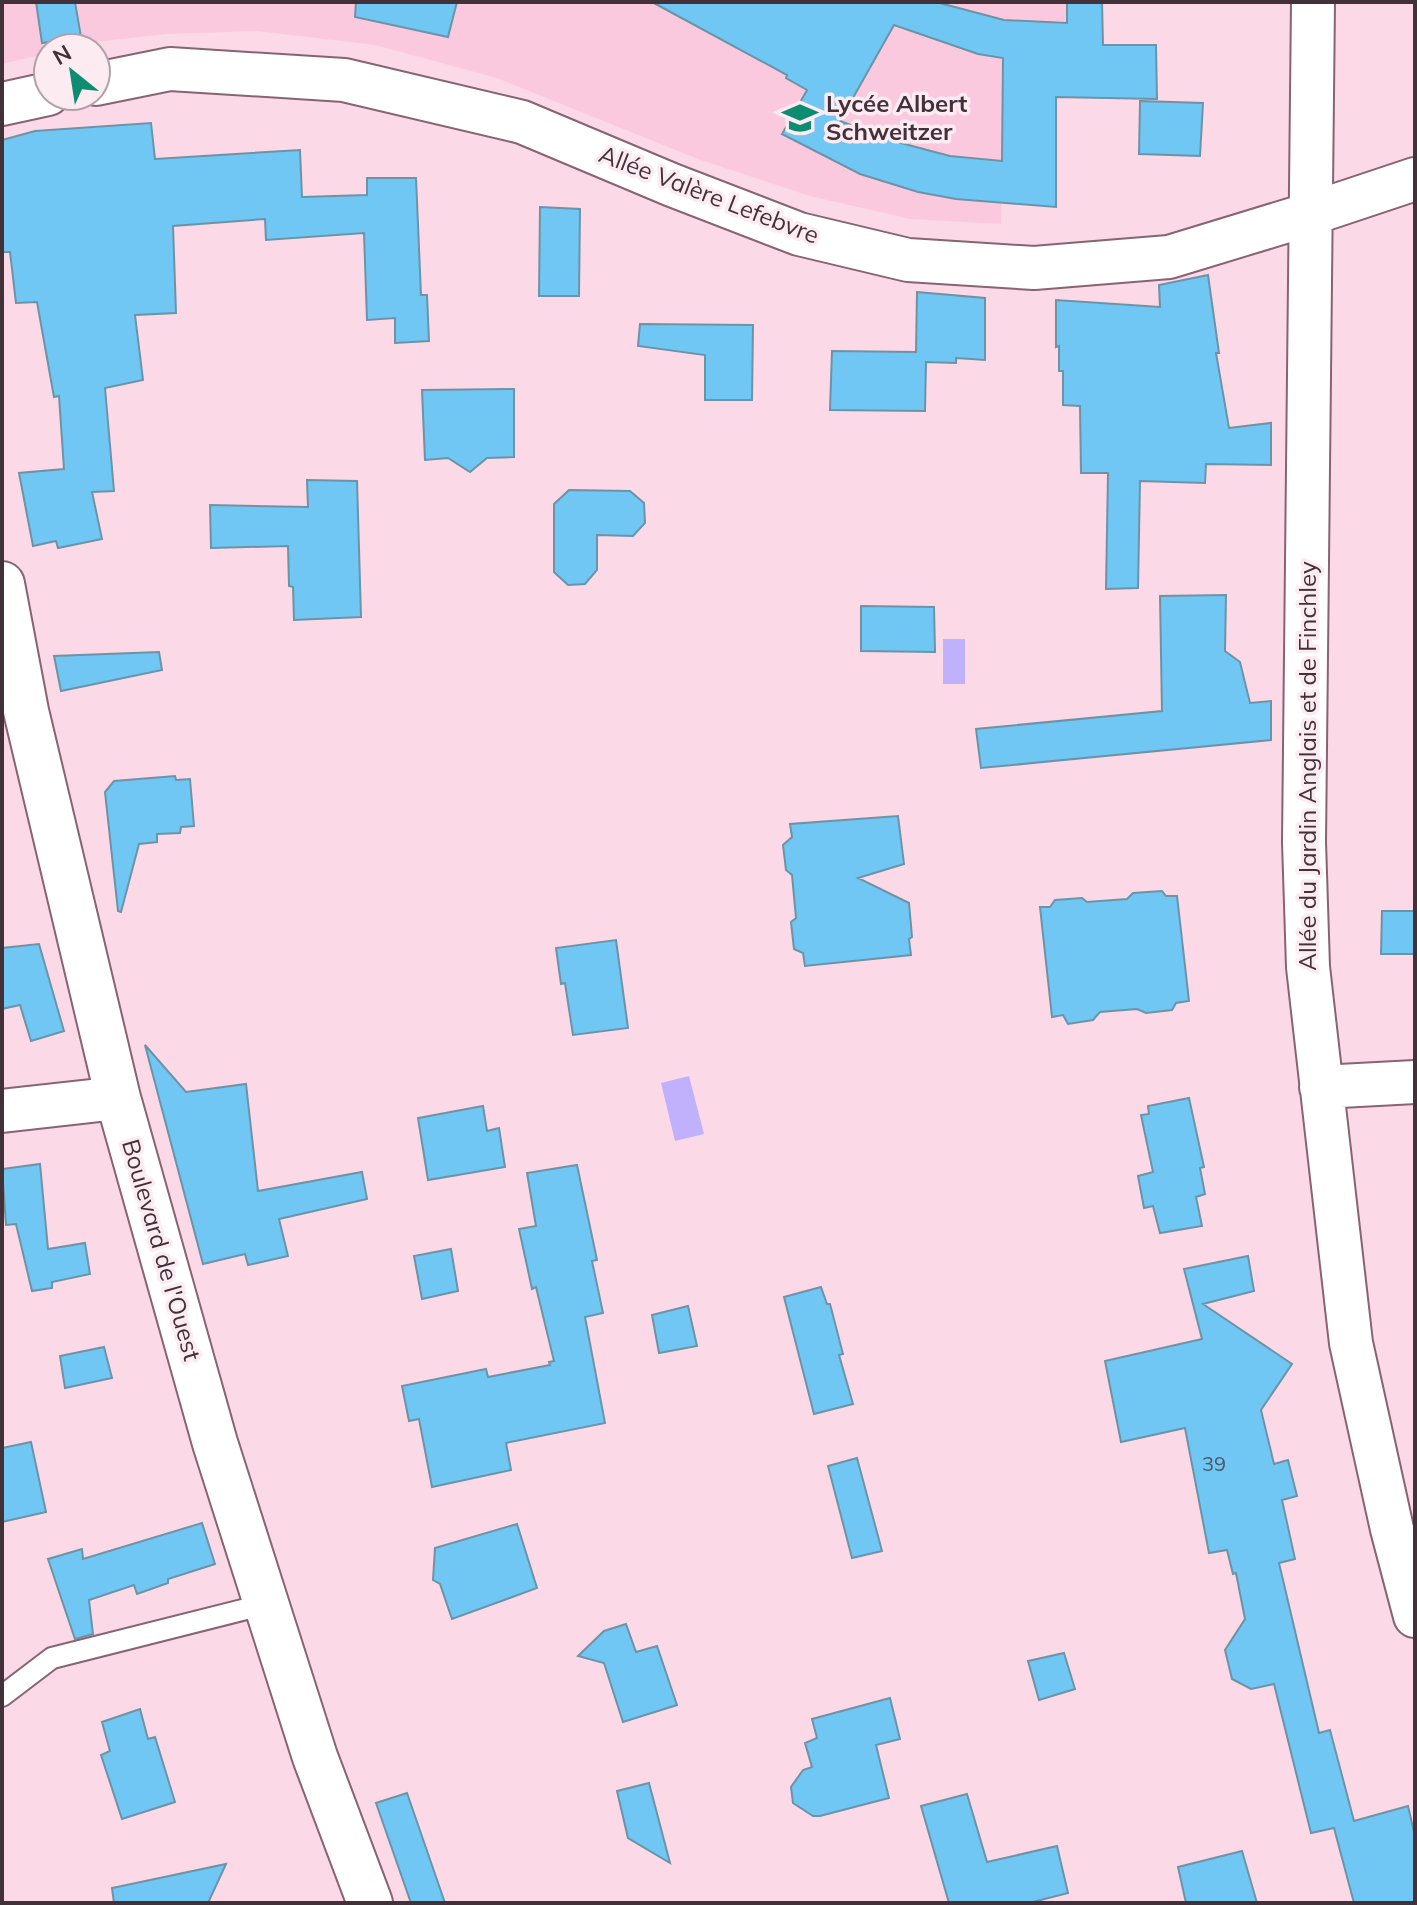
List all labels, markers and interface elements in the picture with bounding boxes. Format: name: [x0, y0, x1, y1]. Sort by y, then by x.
north arrow: [32, 32, 112, 112]
text: N: [48, 38, 76, 71]
place label: Lycée Albert Schweitzer: [826, 88, 967, 146]
school or university icon: Lycée Albert Schweitzer: [781, 99, 819, 137]
street label: Allée Valère Lefebvre: [595, 138, 824, 250]
street label: Allée du Jardin Anglais et de Finchley: [1292, 561, 1322, 971]
street label: Boulevard de l'Ouest: [116, 1136, 208, 1364]
house number: 39: [1202, 1451, 1226, 1476]

